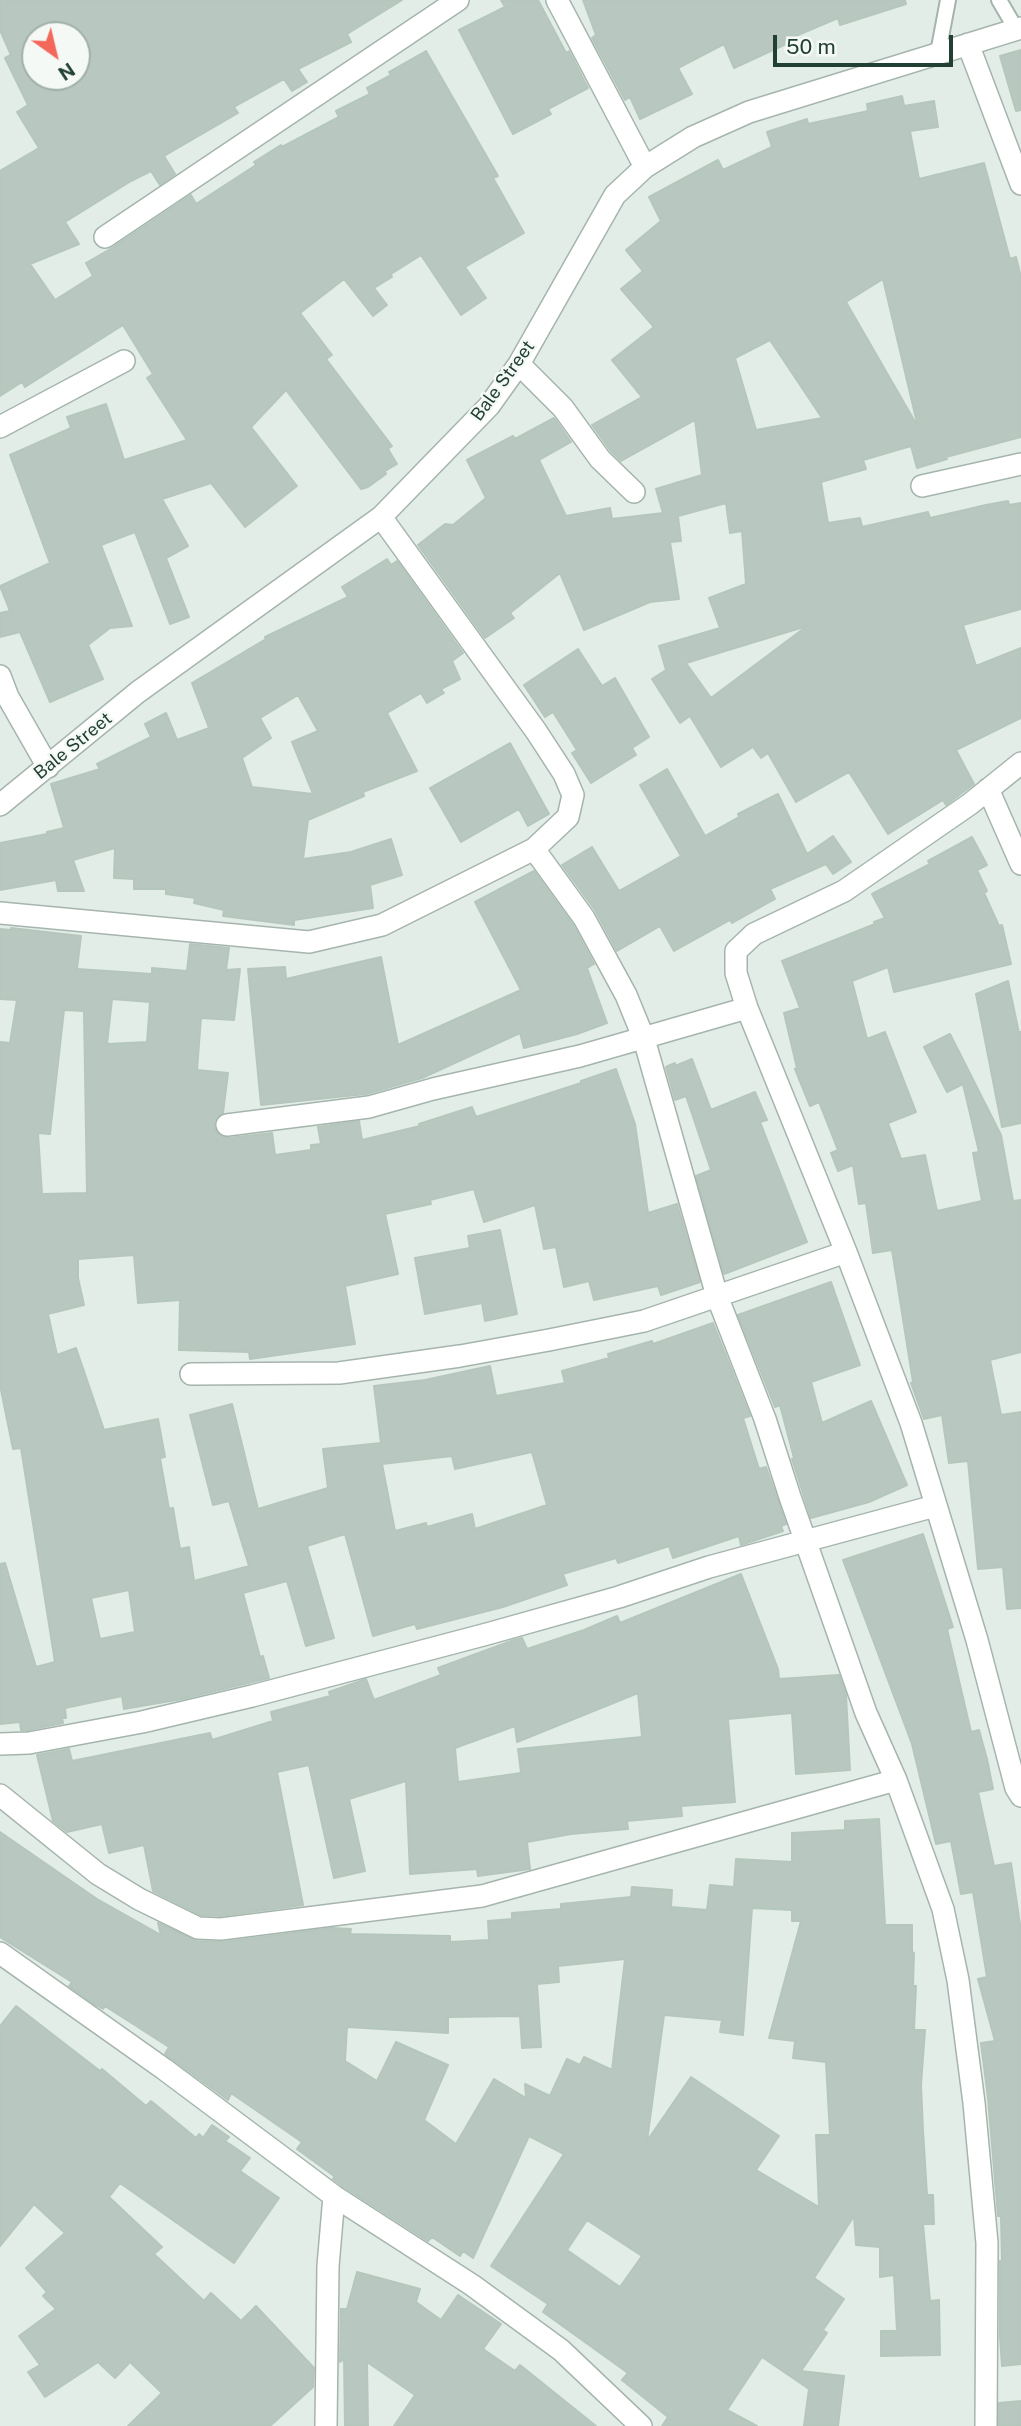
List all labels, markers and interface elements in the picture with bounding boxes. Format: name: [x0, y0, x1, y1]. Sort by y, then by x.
north arrow: [21, 21, 91, 91]
scale bar: [776, 21, 956, 65]
text: 50 m: [786, 34, 836, 59]
text: N: [54, 58, 79, 85]
street label: Bale Street: [467, 337, 539, 425]
street label: Bale Street: [30, 708, 116, 784]

